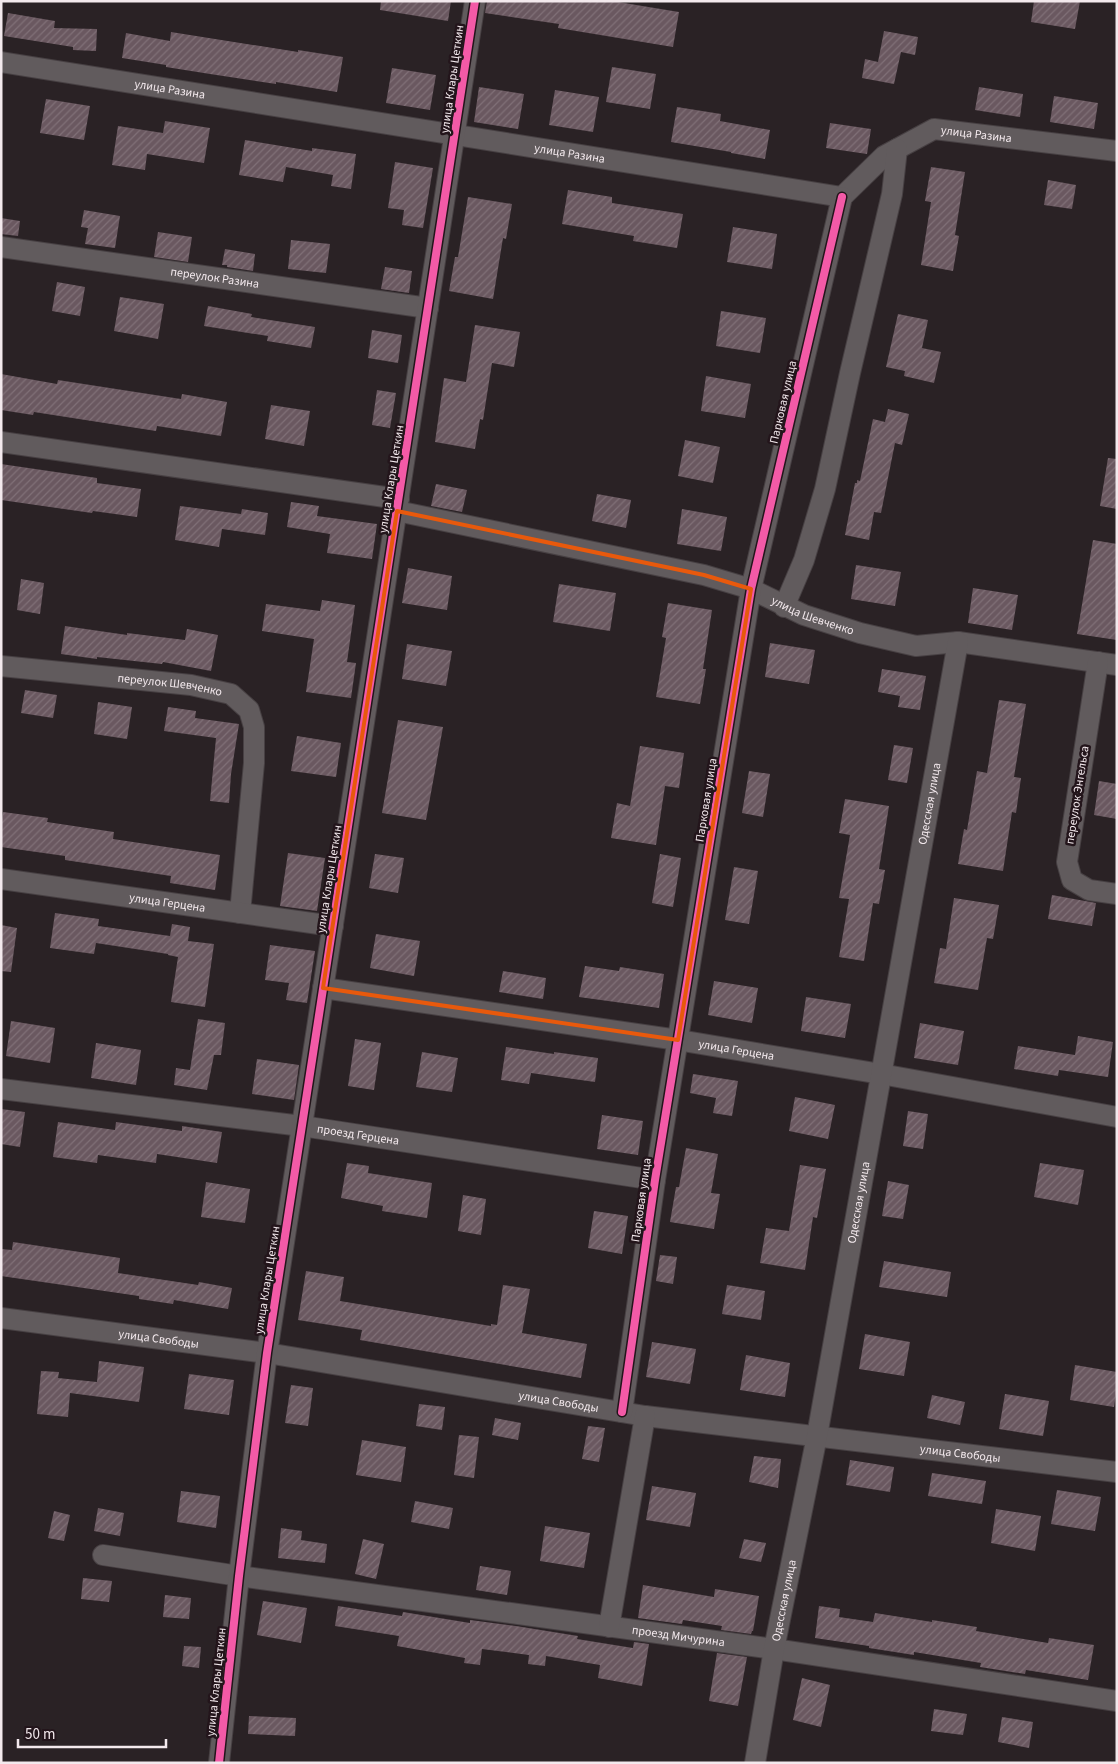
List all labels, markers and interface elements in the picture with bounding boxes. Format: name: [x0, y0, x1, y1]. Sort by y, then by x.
street label: улица Клары Цеткин: [436, 24, 469, 134]
street label: улица Разина: [133, 76, 206, 104]
street label: улица Разина: [940, 122, 1013, 147]
street label: улица Разина: [533, 140, 606, 168]
street label: переулок Разина: [169, 263, 260, 293]
street label: Парковая улица: [766, 359, 801, 445]
street label: улица Клары Цеткин: [375, 424, 408, 534]
street label: улица Шевченко: [768, 592, 856, 640]
street label: переулок Шевченко: [117, 670, 224, 701]
street label: переулок Энгельса: [1061, 745, 1094, 846]
street label: Парковая улица: [691, 757, 722, 843]
street label: Одесская улица: [914, 761, 945, 846]
street label: улица Клары Цеткин: [313, 824, 346, 934]
street label: улица Герцена: [128, 889, 206, 917]
street label: улица Герцена: [697, 1036, 776, 1065]
street label: проезд Герцена: [316, 1120, 400, 1150]
street label: Парковая улица: [627, 1157, 656, 1243]
street label: Одесская улица: [843, 1160, 875, 1245]
street label: улица Клары Цеткин: [251, 1225, 284, 1335]
street label: улица Свободы: [117, 1326, 200, 1353]
street label: улица Свободы: [517, 1387, 600, 1417]
street label: улица Свободы: [919, 1441, 1001, 1467]
street label: Одесская улица: [768, 1558, 801, 1643]
street label: проезд Мичурина: [631, 1622, 726, 1651]
street label: улица Клары Цеткин: [202, 1627, 231, 1737]
scale bar: [18, 1716, 165, 1748]
text: 50 m: [25, 1724, 55, 1745]

